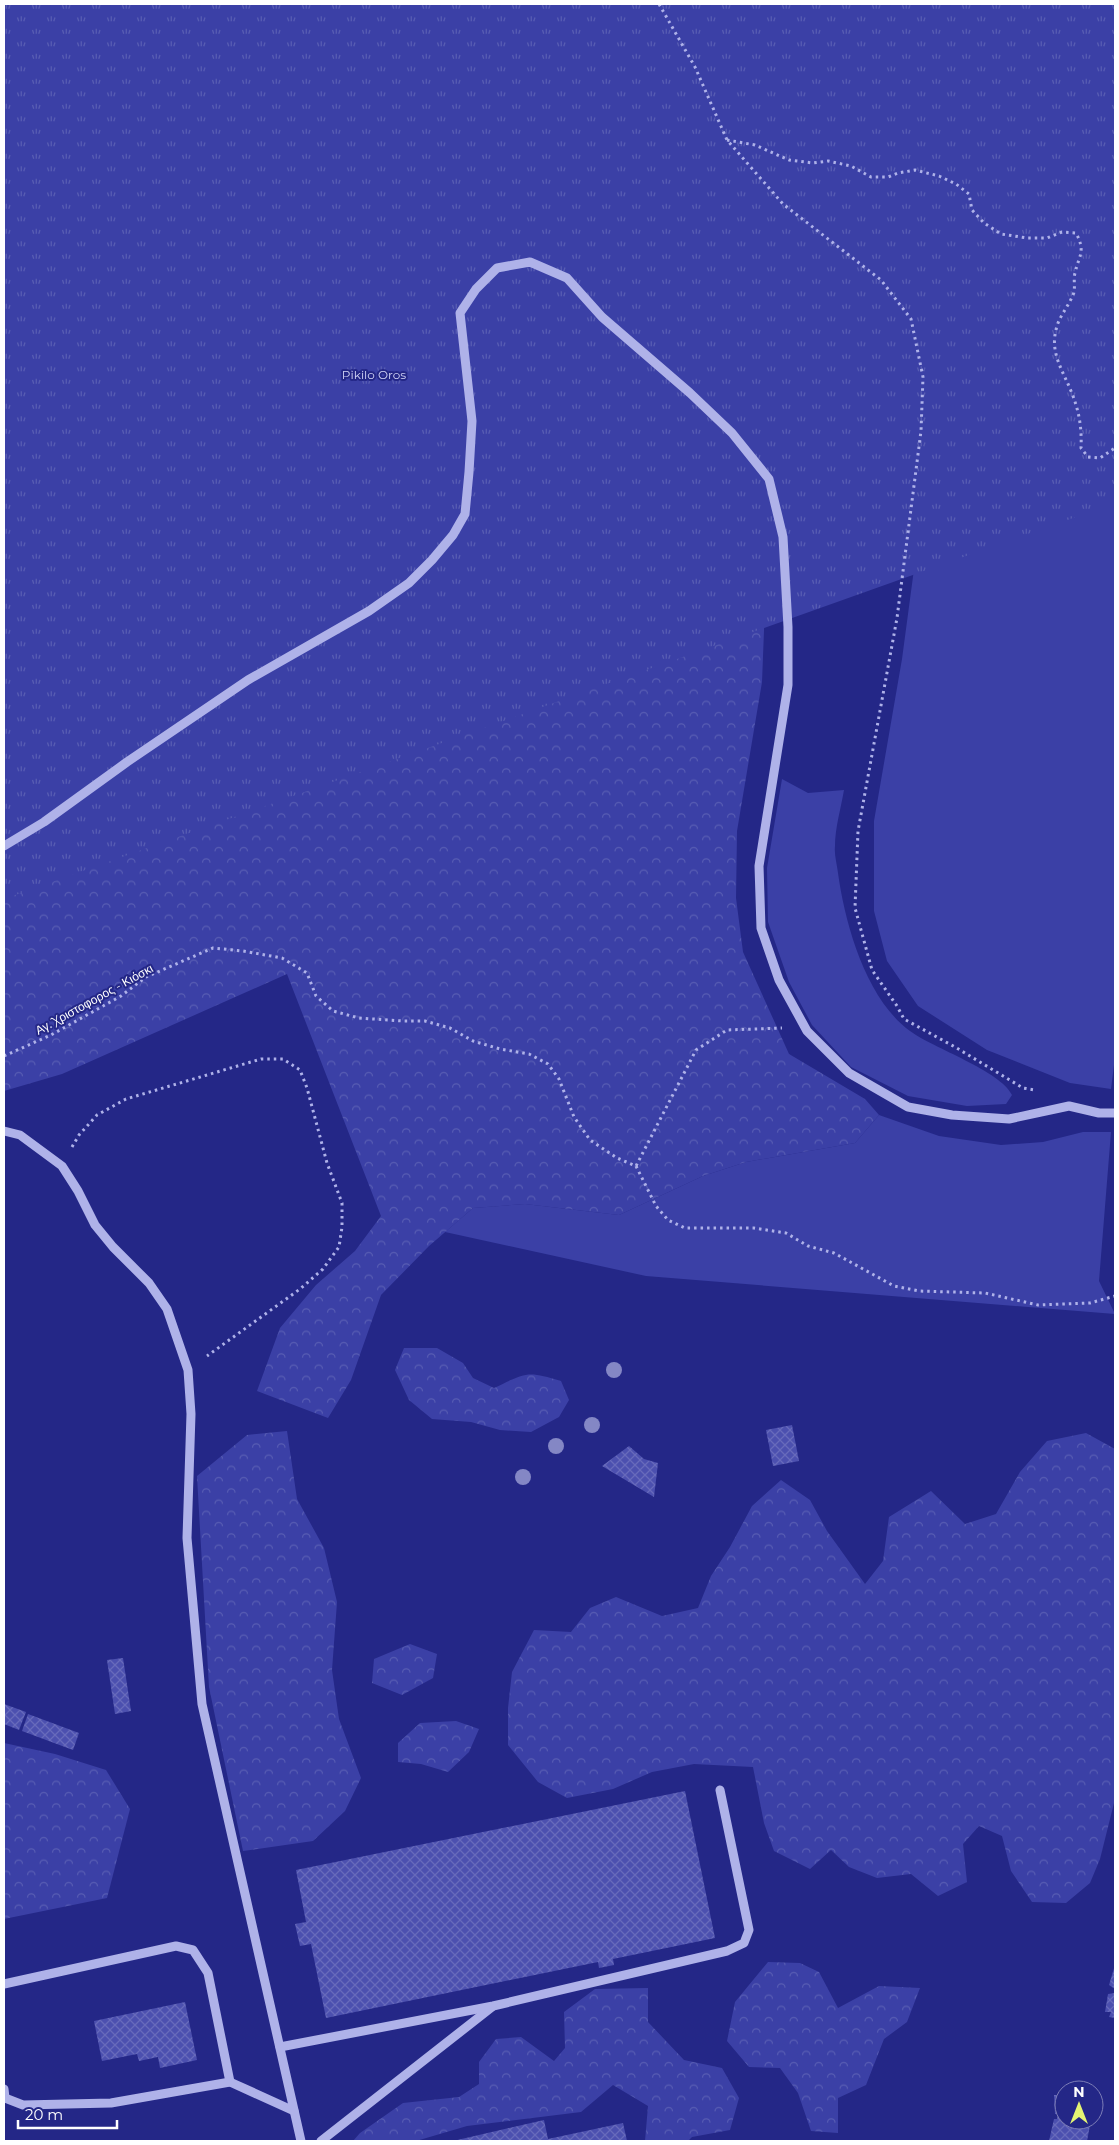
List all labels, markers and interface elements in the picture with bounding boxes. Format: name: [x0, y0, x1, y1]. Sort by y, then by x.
park label: Pikilo Oros: [342, 367, 406, 382]
street label: Αγ. Χριστοφορος - Κιόσκι: [32, 960, 156, 1038]
north arrow: [1054, 2080, 1104, 2130]
text: N: [1073, 2083, 1085, 2101]
scale bar: [18, 2098, 116, 2130]
text: 20 m: [25, 2105, 63, 2124]

